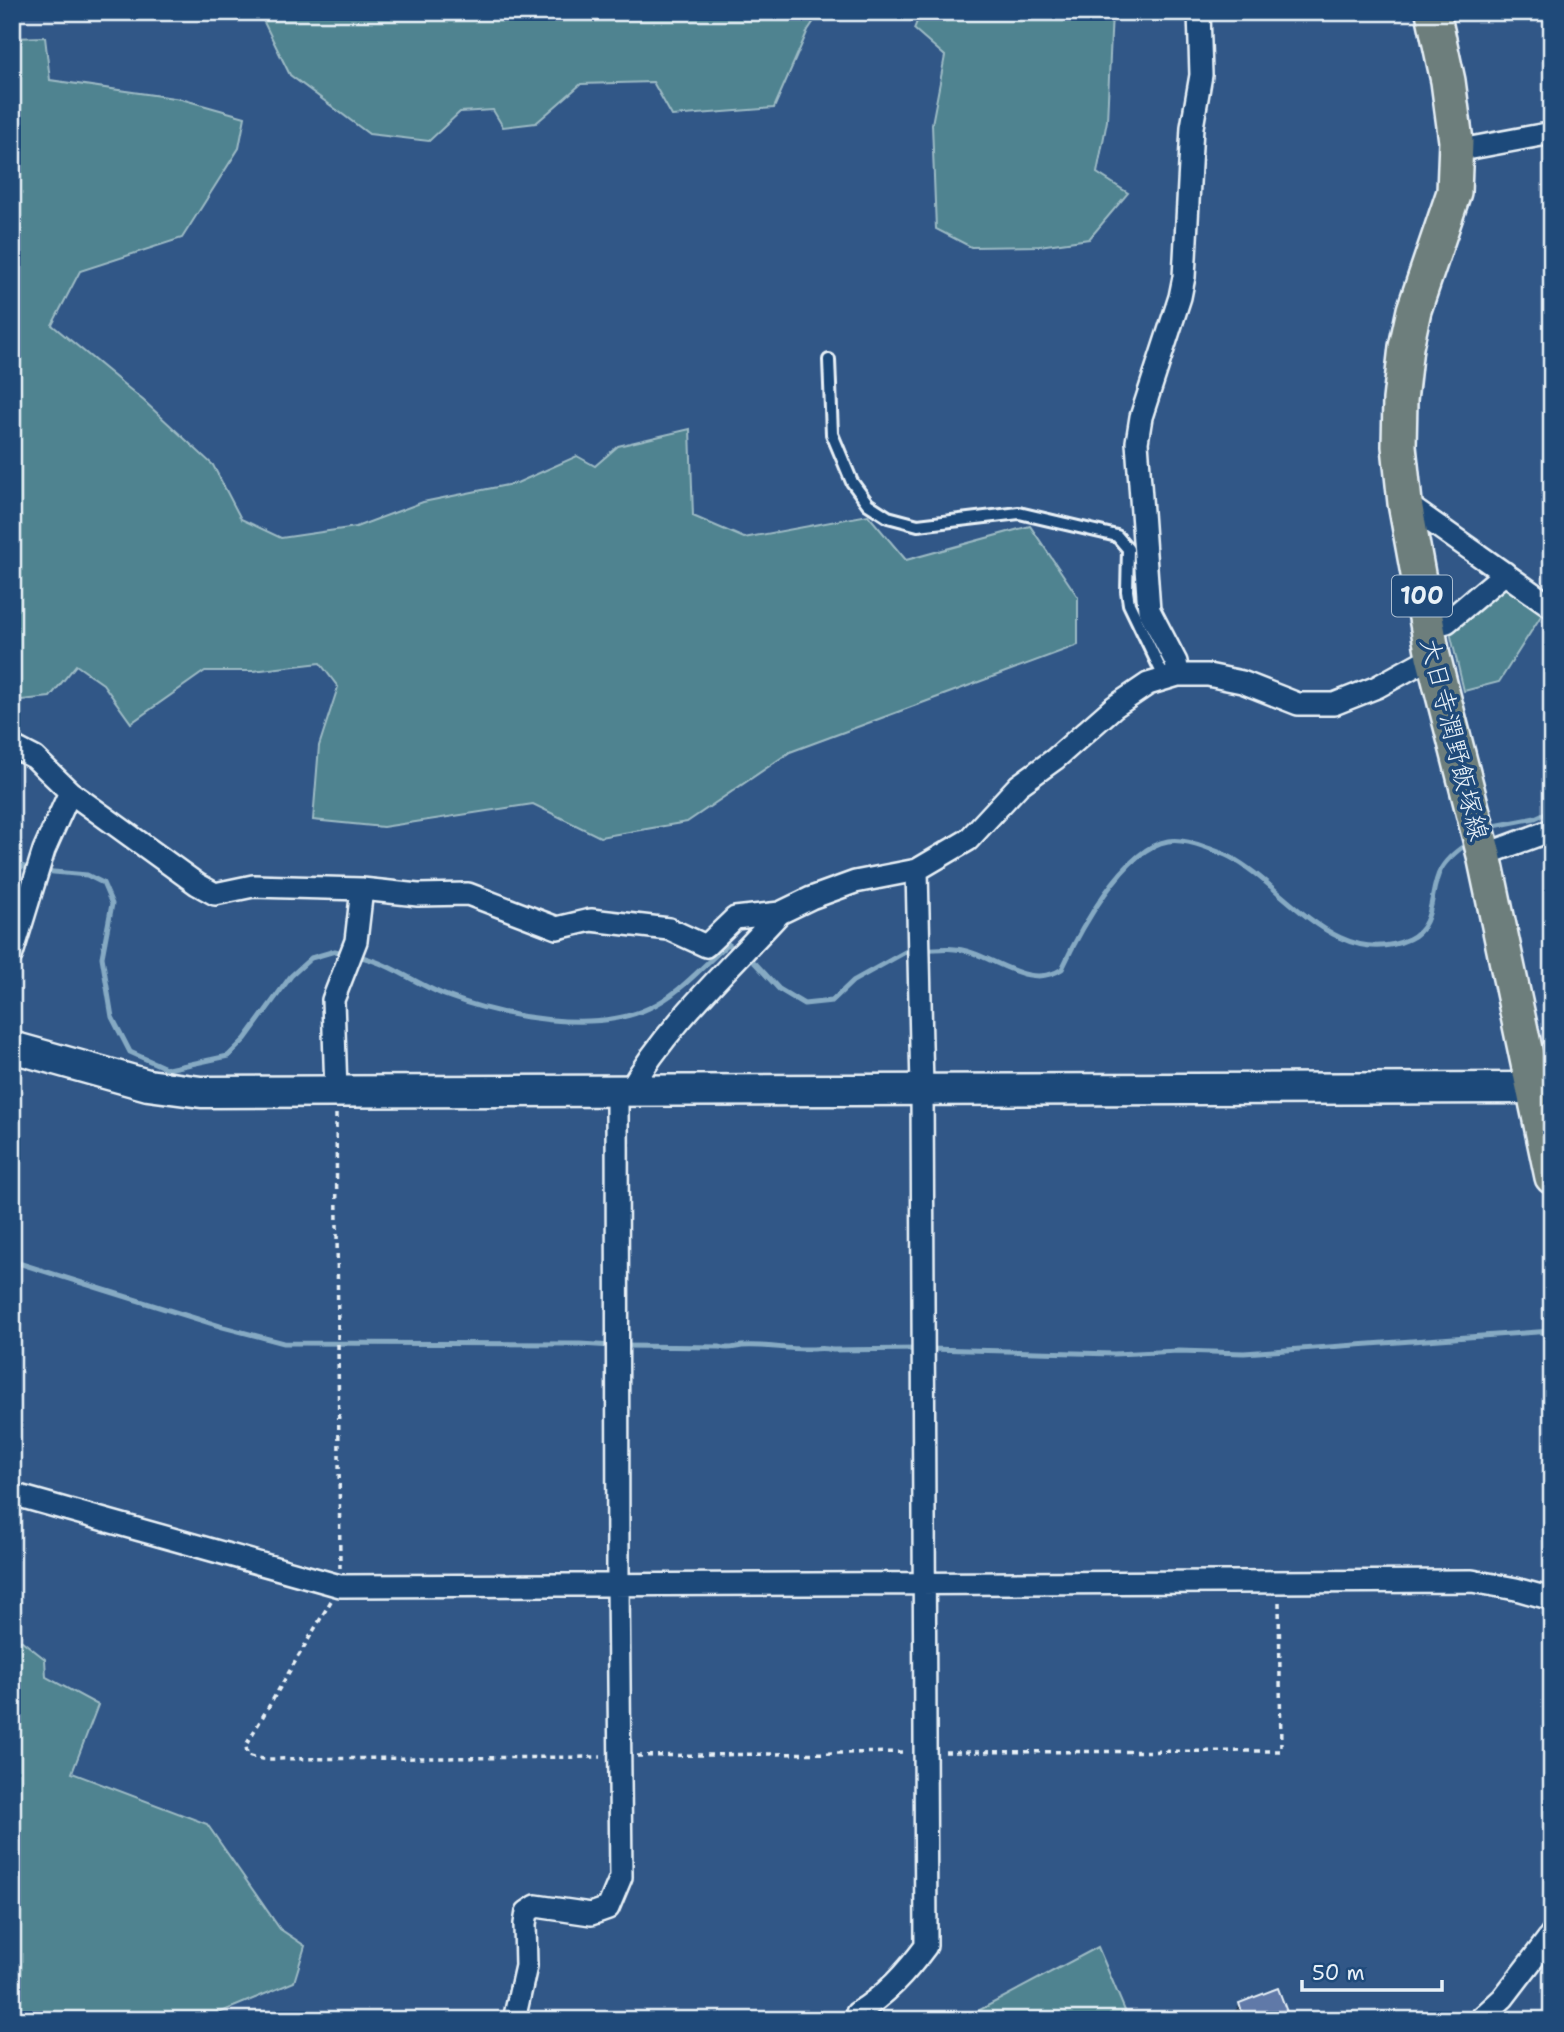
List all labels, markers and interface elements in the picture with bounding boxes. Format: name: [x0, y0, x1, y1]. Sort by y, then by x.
road number: 100: [1392, 576, 1452, 616]
street label: 大日寺潤野飯塚線: [1413, 634, 1497, 844]
scale bar: [1302, 1948, 1442, 1992]
text: 50 m: [1312, 1959, 1365, 1987]

